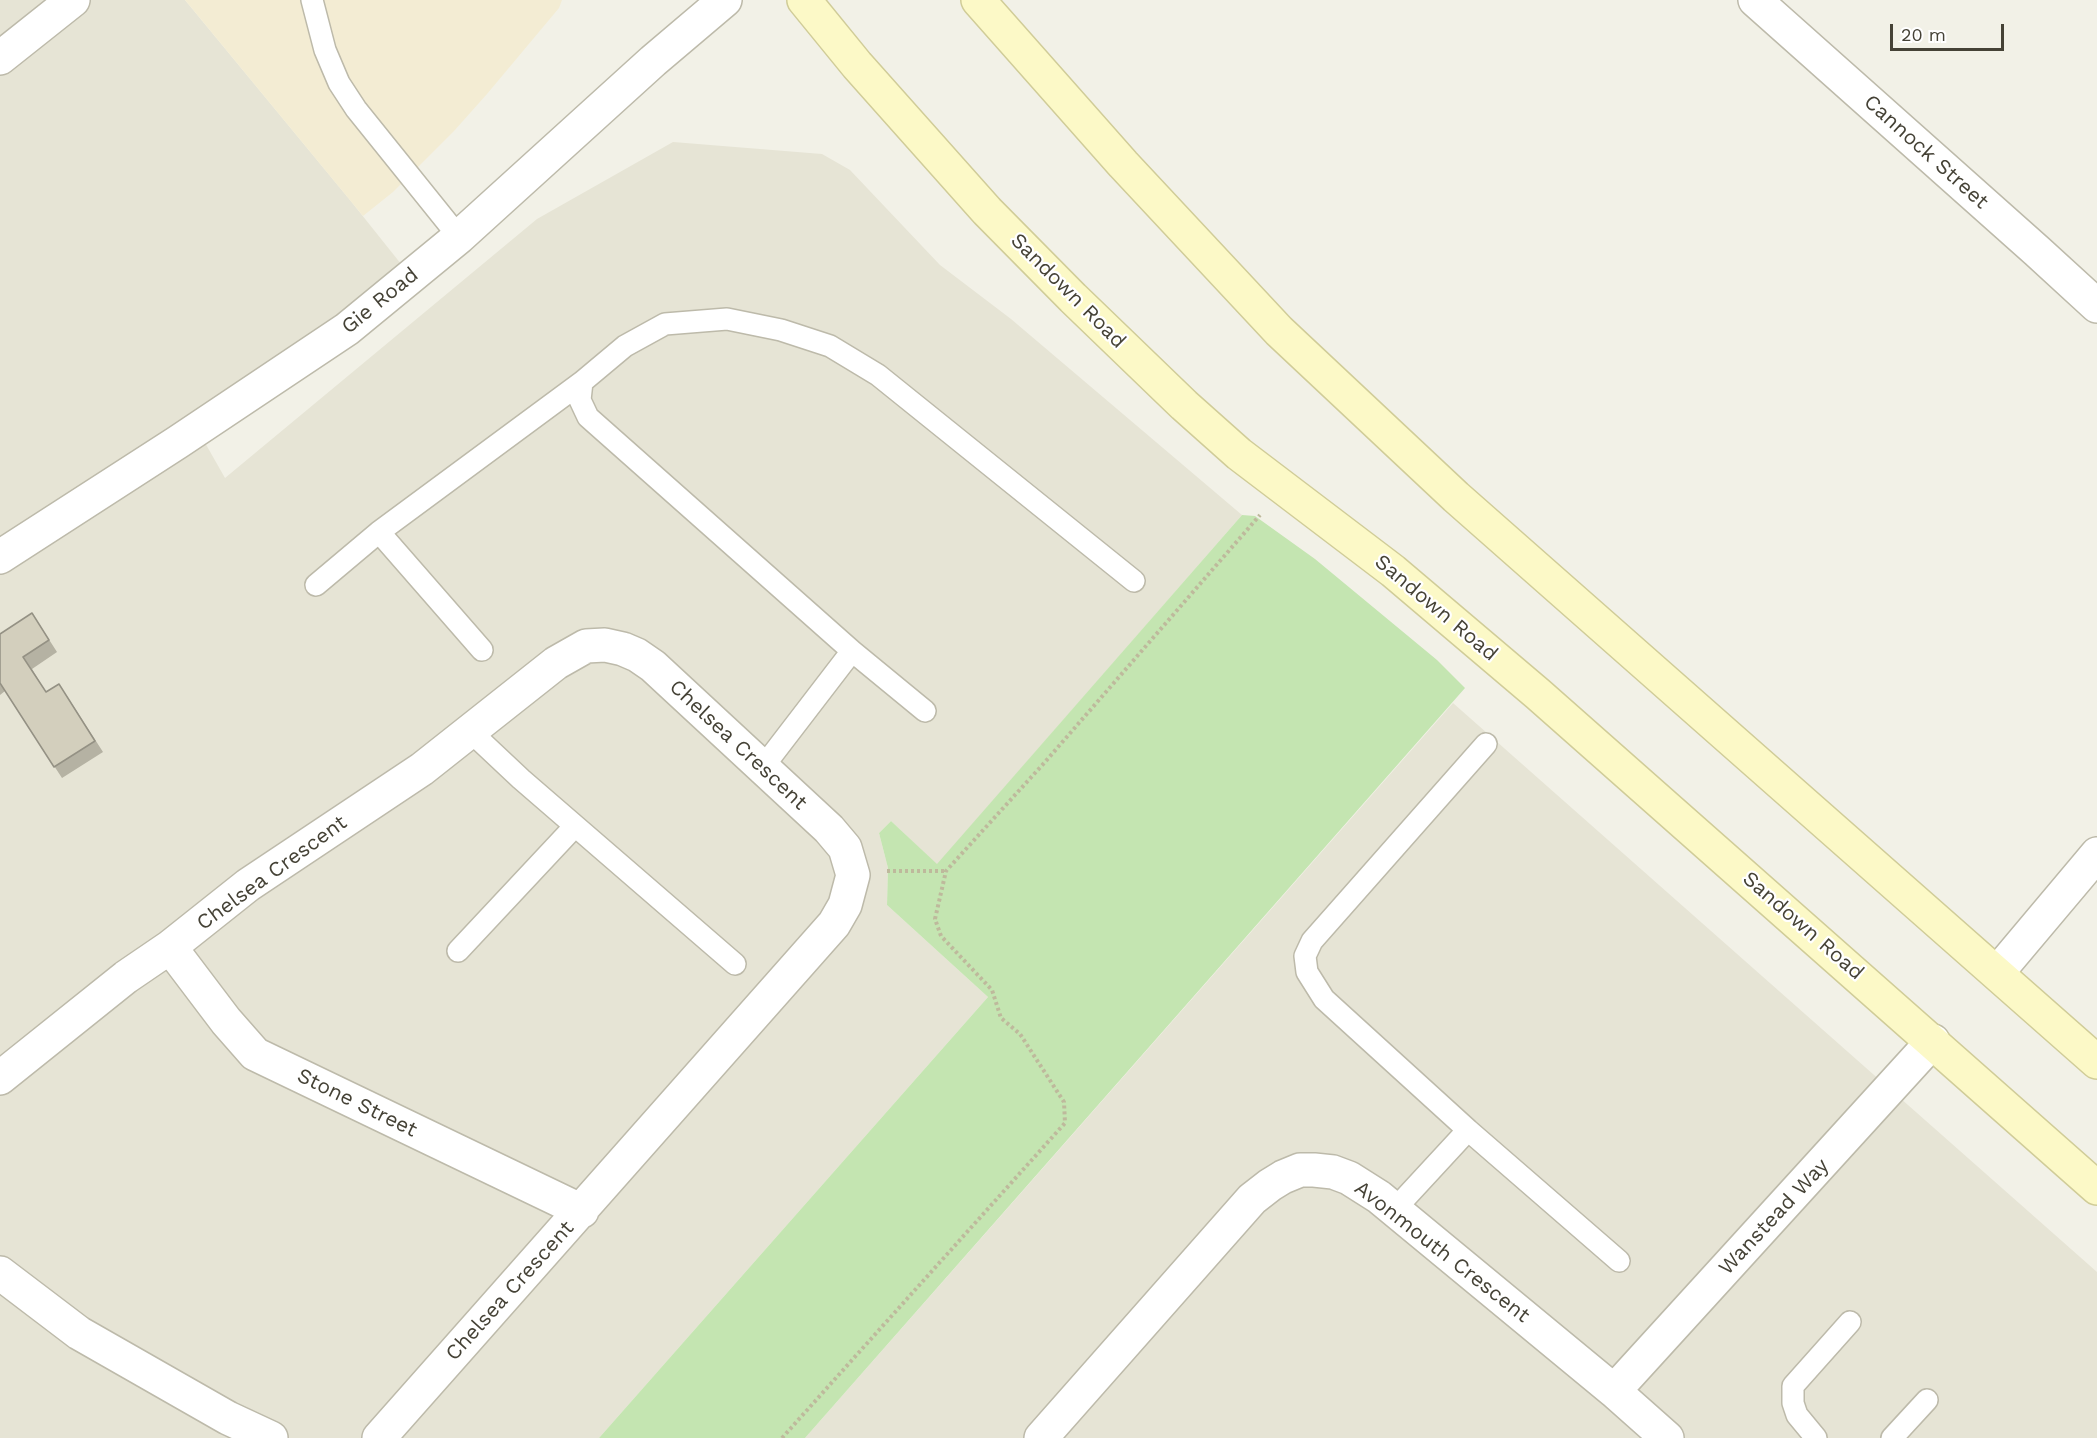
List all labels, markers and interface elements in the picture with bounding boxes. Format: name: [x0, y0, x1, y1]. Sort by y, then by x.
scale bar: [1893, 12, 2007, 50]
text: 20 m: [1901, 24, 1946, 45]
street label: Cannock Street: [1859, 89, 1993, 215]
street label: Sandown Road: [1005, 228, 1131, 354]
street label: Gie Road: [337, 262, 423, 340]
street label: Sandown Road: [1369, 549, 1503, 667]
street label: Chelsea Crescent: [664, 675, 812, 815]
street label: Chelsea Crescent: [192, 810, 352, 936]
street label: Sandown Road: [1737, 866, 1869, 986]
street label: Stone Street: [293, 1063, 421, 1143]
street label: Wanstead Way: [1714, 1154, 1834, 1280]
street label: Avonmouth Crescent: [1349, 1176, 1535, 1328]
street label: Chelsea Crescent: [441, 1216, 579, 1366]

